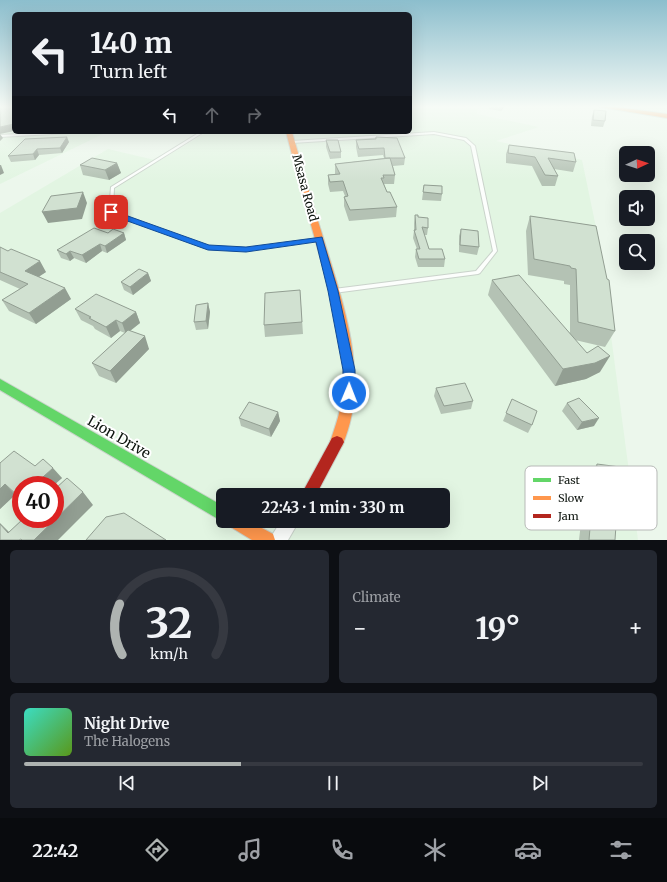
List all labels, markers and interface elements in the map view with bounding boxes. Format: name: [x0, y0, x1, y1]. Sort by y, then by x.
text: 140 m: [90, 25, 172, 61]
icon: left: [24, 28, 76, 80]
text: Turn left: [90, 60, 167, 83]
icon: left: [159, 104, 181, 126]
icon: ahead: [201, 104, 223, 126]
icon: right: [243, 104, 265, 126]
north arrow: [619, 146, 655, 182]
map controls: [619, 146, 655, 270]
street label: Msasa Road: [289, 153, 322, 223]
button: sound: [619, 190, 655, 226]
pin: [94, 195, 128, 229]
icon: arrive: [100, 201, 122, 223]
button: search: [619, 234, 655, 270]
position arrow: [328, 372, 370, 414]
street label: Lion Drive: [84, 412, 154, 462]
legend: [525, 466, 657, 530]
text: Fast: [558, 473, 581, 487]
speed limit sign: 40: [12, 476, 64, 528]
text: Slow: [558, 491, 584, 505]
text: 22:43 · 1 min · 330 m: [262, 498, 404, 517]
text: Jam: [557, 509, 579, 523]
text: Climate: [353, 589, 401, 606]
text: 32: [146, 596, 193, 648]
text: 19°: [475, 609, 520, 647]
text: −: [353, 614, 367, 642]
text: +: [628, 614, 643, 642]
text: km/h: [150, 644, 189, 662]
text: Night Drive: [84, 714, 169, 733]
text: The Halogens: [84, 733, 170, 750]
icon: previous: [116, 772, 138, 794]
icon: pause: [322, 772, 344, 794]
icon: next: [529, 772, 551, 794]
icon: directions: [143, 836, 171, 864]
icon: music: [236, 836, 264, 864]
icon: phone: [328, 836, 356, 864]
icon: climate: [421, 836, 449, 864]
icon: car: [514, 836, 542, 864]
icon: filters: [607, 836, 635, 864]
text: 22:42: [32, 839, 78, 862]

